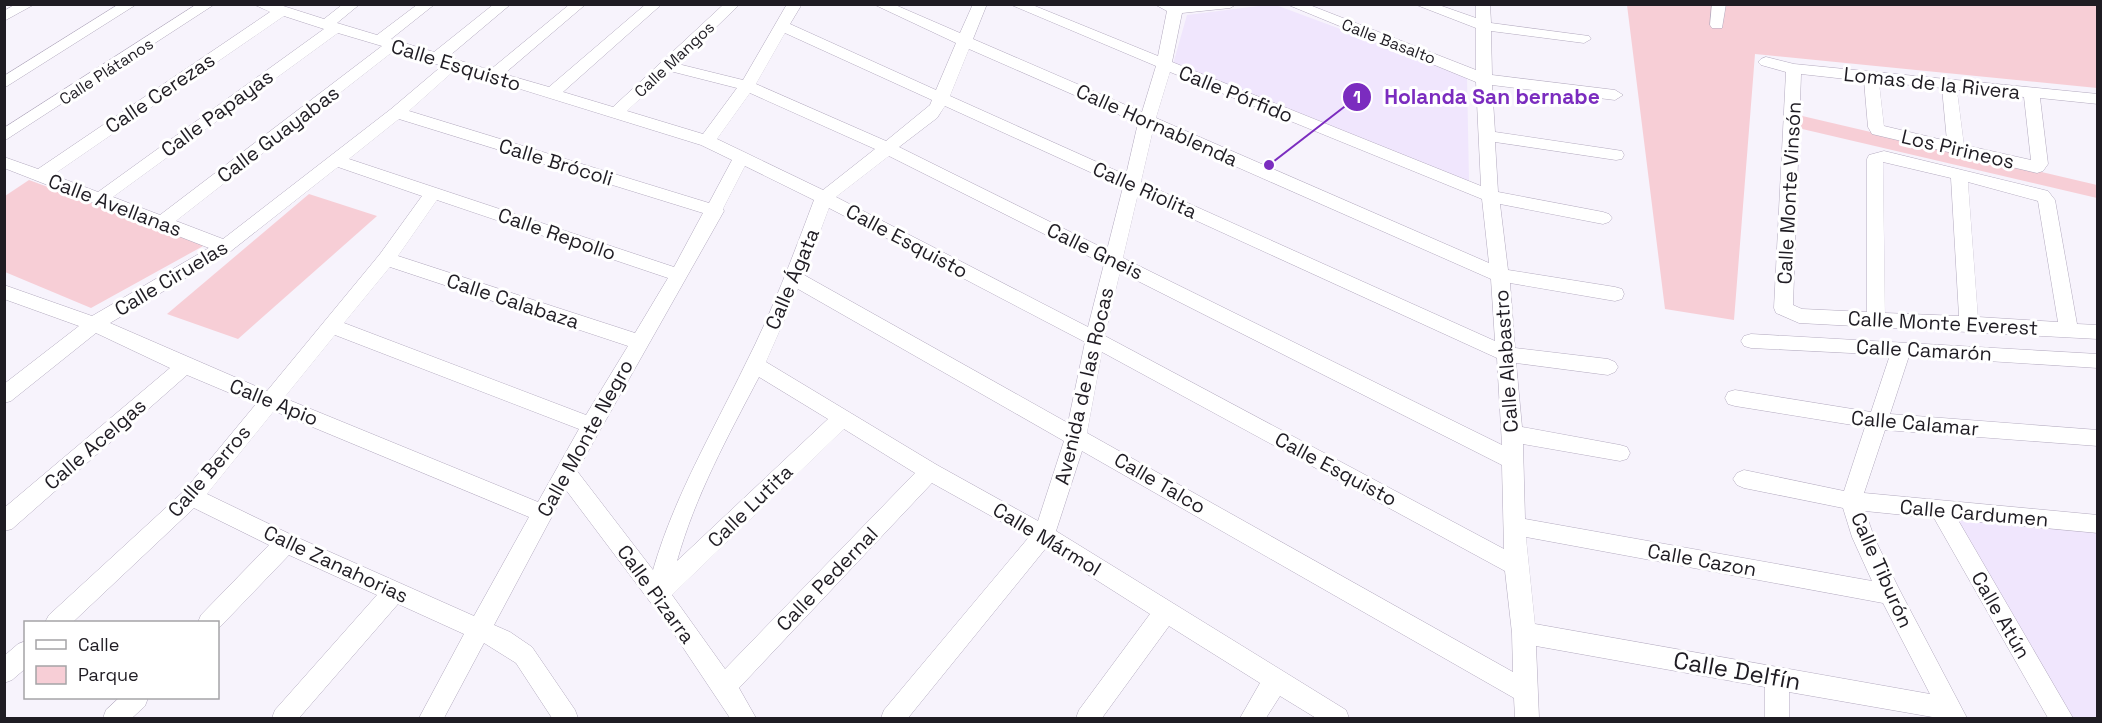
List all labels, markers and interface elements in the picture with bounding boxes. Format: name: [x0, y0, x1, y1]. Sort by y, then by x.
street label: Calle Basalto: [1339, 14, 1439, 69]
street label: Calle Mangos: [630, 17, 719, 102]
street label: Calle Plátanos: [55, 33, 157, 110]
street label: Calle Esquisto: [388, 33, 524, 97]
street label: Calle Cerezas: [100, 47, 220, 139]
street label: Calle Pórfido: [1175, 59, 1297, 129]
street label: Lomas de la Rivera: [1842, 61, 2022, 105]
street label: Calle Papayas: [156, 63, 278, 163]
street label: Calle Hornablenda: [1072, 78, 1242, 172]
callout: Holanda San bernabe: [1342, 78, 1612, 117]
street label: Calle Guayabas: [212, 80, 344, 188]
text: Holanda San bernabe: [1384, 83, 1600, 110]
text: 1: [1353, 85, 1361, 108]
street label: Calle Monte Vinsón: [1771, 101, 1807, 285]
street label: Los Pirineos: [1899, 123, 2017, 175]
street label: Calle Brócoli: [496, 132, 616, 192]
street label: Calle Riolita: [1089, 155, 1201, 225]
street label: Calle Avellanas: [45, 168, 185, 242]
street label: Calle Esquisto: [842, 198, 972, 284]
street label: Calle Repollo: [495, 202, 619, 266]
street label: Calle Gneis: [1043, 217, 1147, 285]
street label: Calle Ágata: [759, 224, 825, 334]
street label: Calle Ciruelas: [110, 234, 232, 322]
street label: Calle Calabaza: [443, 267, 583, 335]
street label: Avenida de las Rocas: [1049, 285, 1119, 487]
street label: Calle Alabastro: [1488, 289, 1524, 433]
street label: Calle Monte Everest: [1847, 305, 2039, 341]
street label: Calle Camarón: [1855, 333, 1993, 367]
street label: Calle Monte Negro: [531, 355, 639, 521]
street label: Calle Apio: [226, 372, 322, 432]
street label: Calle Acelgas: [39, 393, 151, 495]
street label: Calle Calamar: [1850, 404, 1980, 442]
street label: Calle Berros: [162, 420, 256, 522]
street label: Calle Esquisto: [1271, 426, 1401, 512]
street label: Calle Talco: [1110, 446, 1210, 520]
street label: Calle Lutita: [702, 459, 798, 553]
street label: Calle Cardumen: [1899, 494, 2049, 532]
street label: Calle Mármol: [988, 496, 1106, 582]
street label: Calle Tiburón: [1845, 508, 1919, 632]
street label: Calle Zanahorias: [259, 519, 413, 609]
street label: Calle Pedernal: [771, 521, 883, 637]
street label: Calle Cazon: [1646, 538, 1758, 582]
street label: Calle Pizarra: [611, 539, 701, 649]
street label: Calle Atún: [1966, 567, 2036, 663]
legend: [24, 621, 219, 699]
text: Calle: [78, 633, 119, 656]
street label: Calle Delfín: [1671, 644, 1803, 697]
text: Parque: [78, 663, 139, 686]

